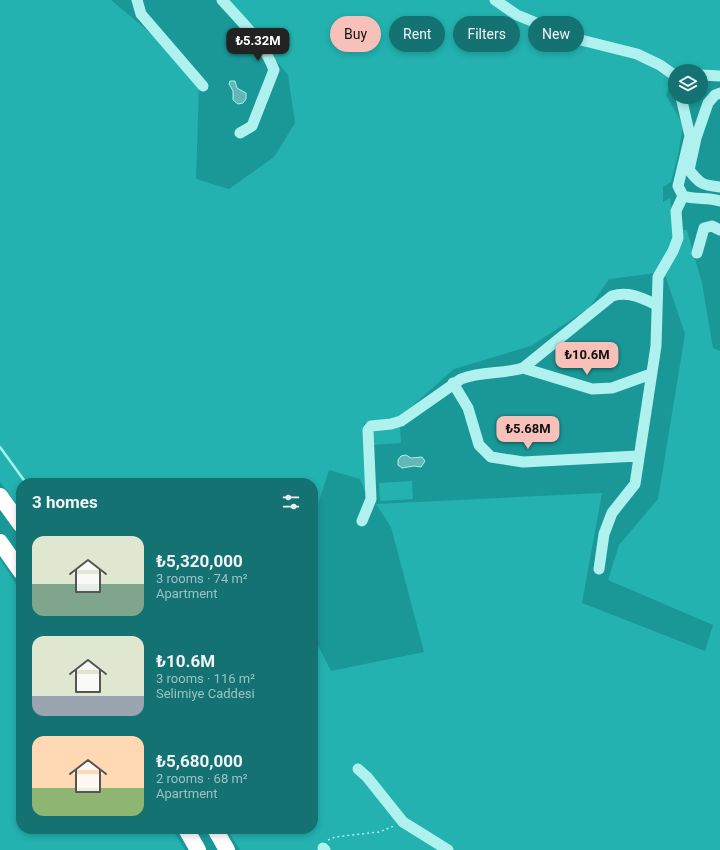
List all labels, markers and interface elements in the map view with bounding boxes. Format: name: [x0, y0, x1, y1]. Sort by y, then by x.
chip: Buy: [330, 16, 381, 52]
chip: Rent: [389, 16, 445, 52]
chip: Filters: [453, 16, 520, 52]
chip: New: [528, 16, 584, 52]
pin: ₺5.32M: [225, 28, 291, 62]
text: ₺5.32M: [235, 33, 281, 48]
map controls: [668, 64, 708, 104]
button: layers: [668, 64, 708, 104]
pin: ₺10.6M: [554, 342, 620, 376]
text: ₺10.6M: [564, 347, 610, 362]
pin: ₺5.68M: [495, 416, 561, 450]
text: ₺5.68M: [505, 421, 551, 436]
icon: filters: [280, 491, 302, 513]
text: 3 homes: [32, 492, 98, 512]
text: ₺5,320,000: [156, 551, 243, 571]
icon: home: [64, 552, 112, 600]
text: 3 rooms · 74 m²: [156, 571, 248, 586]
text: Apartment: [156, 586, 218, 601]
text: ₺10.6M: [156, 651, 215, 671]
icon: home: [64, 652, 112, 700]
text: 3 rooms · 116 m²: [156, 671, 255, 686]
text: Selimiye Caddesi: [156, 686, 255, 701]
text: ₺5,680,000: [156, 751, 243, 771]
icon: home: [64, 752, 112, 800]
text: 2 rooms · 68 m²: [156, 771, 248, 786]
text: Apartment: [156, 786, 218, 801]

